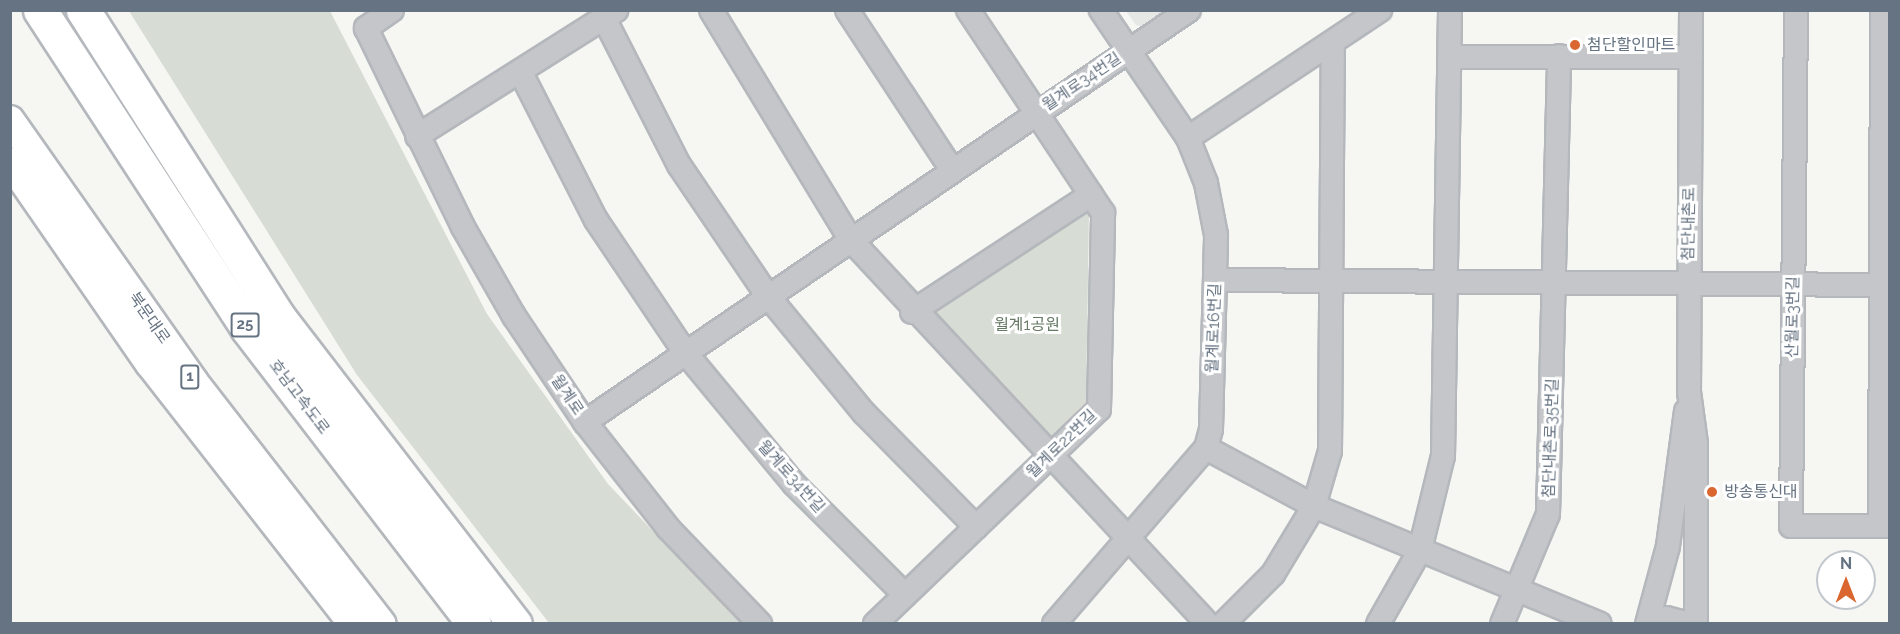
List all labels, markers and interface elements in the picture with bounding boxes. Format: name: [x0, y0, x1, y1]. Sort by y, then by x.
place label: 첨단할인마트: [1587, 35, 1675, 55]
marker: 첨단할인마트: [1568, 38, 1582, 52]
street label: 월계로34번길: [1039, 49, 1125, 115]
street label: 첨단내촌로: [1679, 187, 1699, 261]
street label: 산월로3번길: [1783, 276, 1803, 358]
street label: 월계로16번길: [1203, 283, 1225, 373]
street label: 북문대로: [124, 288, 174, 348]
road number: 25: [230, 313, 260, 337]
park label: 월계1공원: [994, 315, 1060, 335]
street label: 호남고속도로: [265, 356, 333, 438]
road number: 1: [180, 365, 201, 389]
street label: 월계로: [547, 371, 587, 419]
street label: 첨단내촌로35번길: [1539, 378, 1563, 498]
street label: 월계로22번길: [1023, 406, 1101, 482]
street label: 월계로34번길: [753, 437, 829, 517]
place label: 방송통신대: [1724, 482, 1798, 502]
marker: 방송통신대: [1705, 485, 1719, 499]
north arrow: [1816, 550, 1876, 610]
text: N: [1840, 554, 1852, 573]

